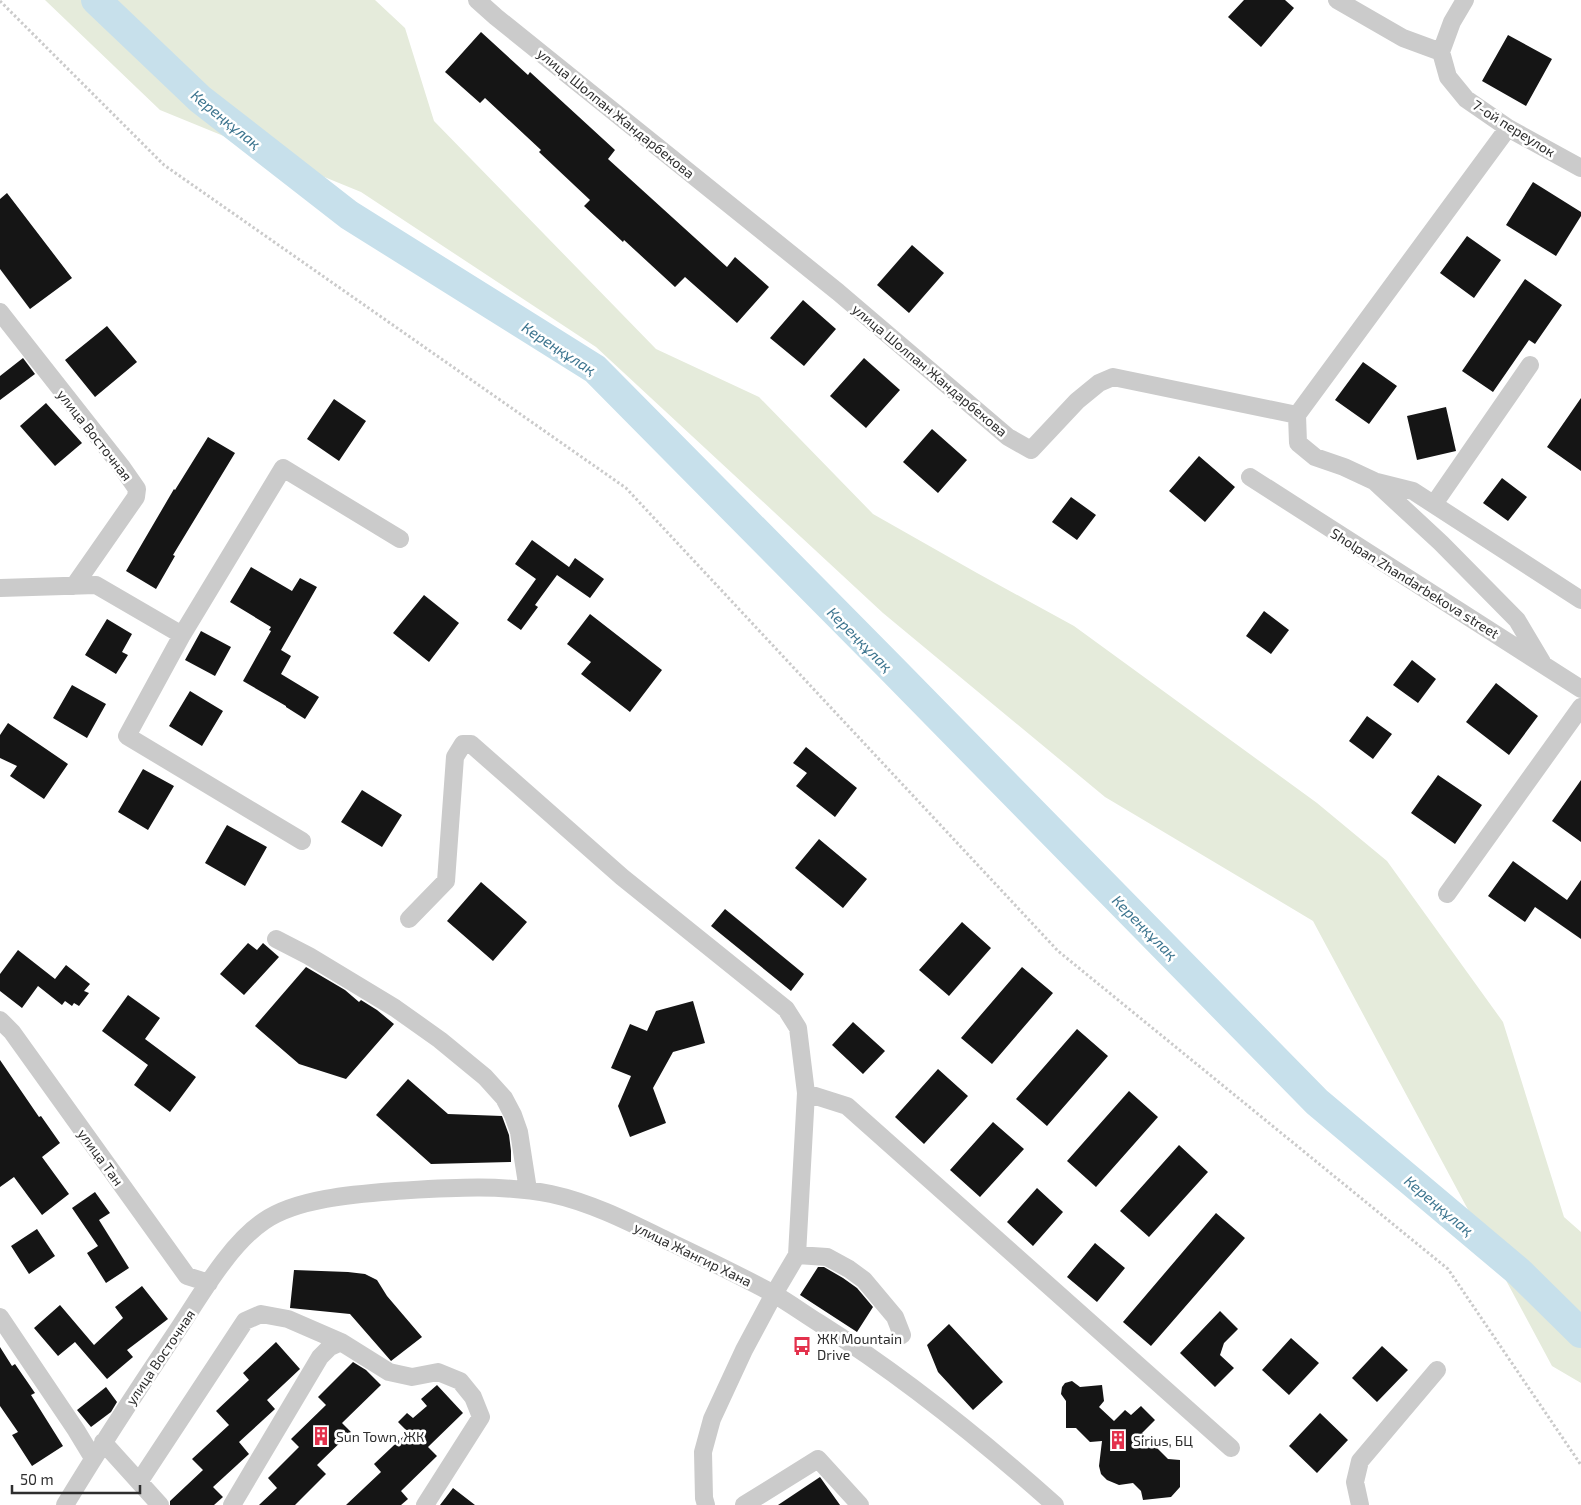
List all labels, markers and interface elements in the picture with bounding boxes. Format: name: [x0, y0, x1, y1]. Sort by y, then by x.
street label: улица Шолпан Жандарбекова: [534, 44, 698, 182]
water label: Кереңқұлақ: [188, 86, 264, 152]
street label: 7-ой переулок: [1470, 96, 1559, 160]
street label: улица Шолпан Жандарбекова: [849, 300, 1011, 440]
water label: Кереңқұлақ: [519, 318, 599, 378]
street label: улица Восточная: [54, 386, 136, 484]
street label: Sholpan Zhandarbekova street: [1328, 524, 1502, 642]
water label: Кереңқұлақ: [824, 603, 896, 675]
water label: Кереңқұлақ: [1109, 891, 1181, 963]
street label: улица Тан: [75, 1125, 127, 1189]
water label: Кереңқұлақ: [1401, 1171, 1477, 1239]
street label: улица Жангир Хана: [631, 1218, 755, 1290]
street label: улица Восточная: [122, 1306, 198, 1408]
place label: ЖК Mountain Drive: [817, 1330, 902, 1363]
bus stop icon: ЖК Mountain Drive: [791, 1335, 813, 1357]
building icon: Sun Town, ЖК: [310, 1425, 332, 1447]
place label: Sun Town, ЖК: [336, 1428, 424, 1445]
building icon: Sirius, БЦ: [1107, 1429, 1129, 1451]
place label: Sirius, БЦ: [1133, 1432, 1193, 1449]
scale bar: [12, 1462, 140, 1494]
text: 50 m: [20, 1470, 54, 1488]

